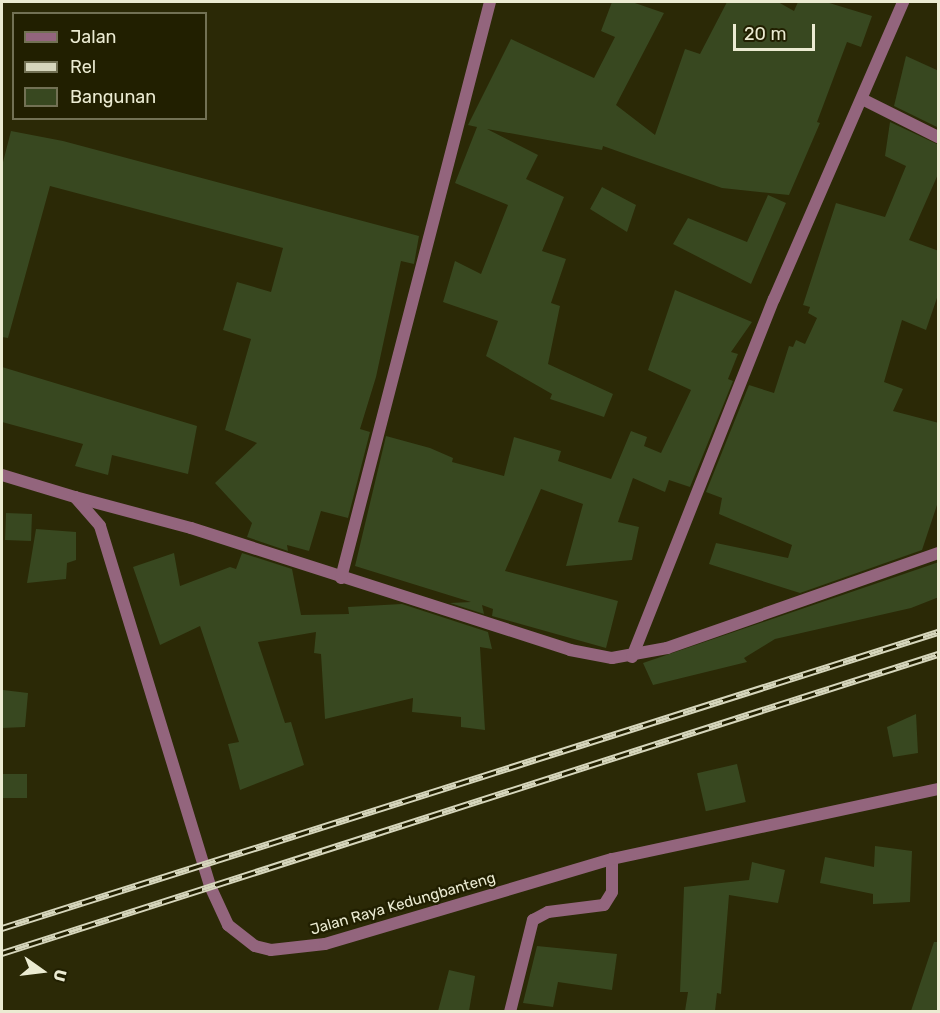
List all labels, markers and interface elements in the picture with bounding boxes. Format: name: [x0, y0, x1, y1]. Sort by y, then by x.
legend: [12, 12, 207, 120]
scale bar: [736, 12, 818, 50]
text: 20 m: [744, 23, 786, 45]
text: Jalan: [70, 26, 117, 48]
text: Rel: [70, 56, 96, 78]
text: Bangunan: [70, 86, 156, 108]
street label: Jalan Raya Kedungbanteng: [308, 869, 498, 939]
north arrow: [12, 941, 72, 1001]
text: U: [49, 968, 71, 983]

